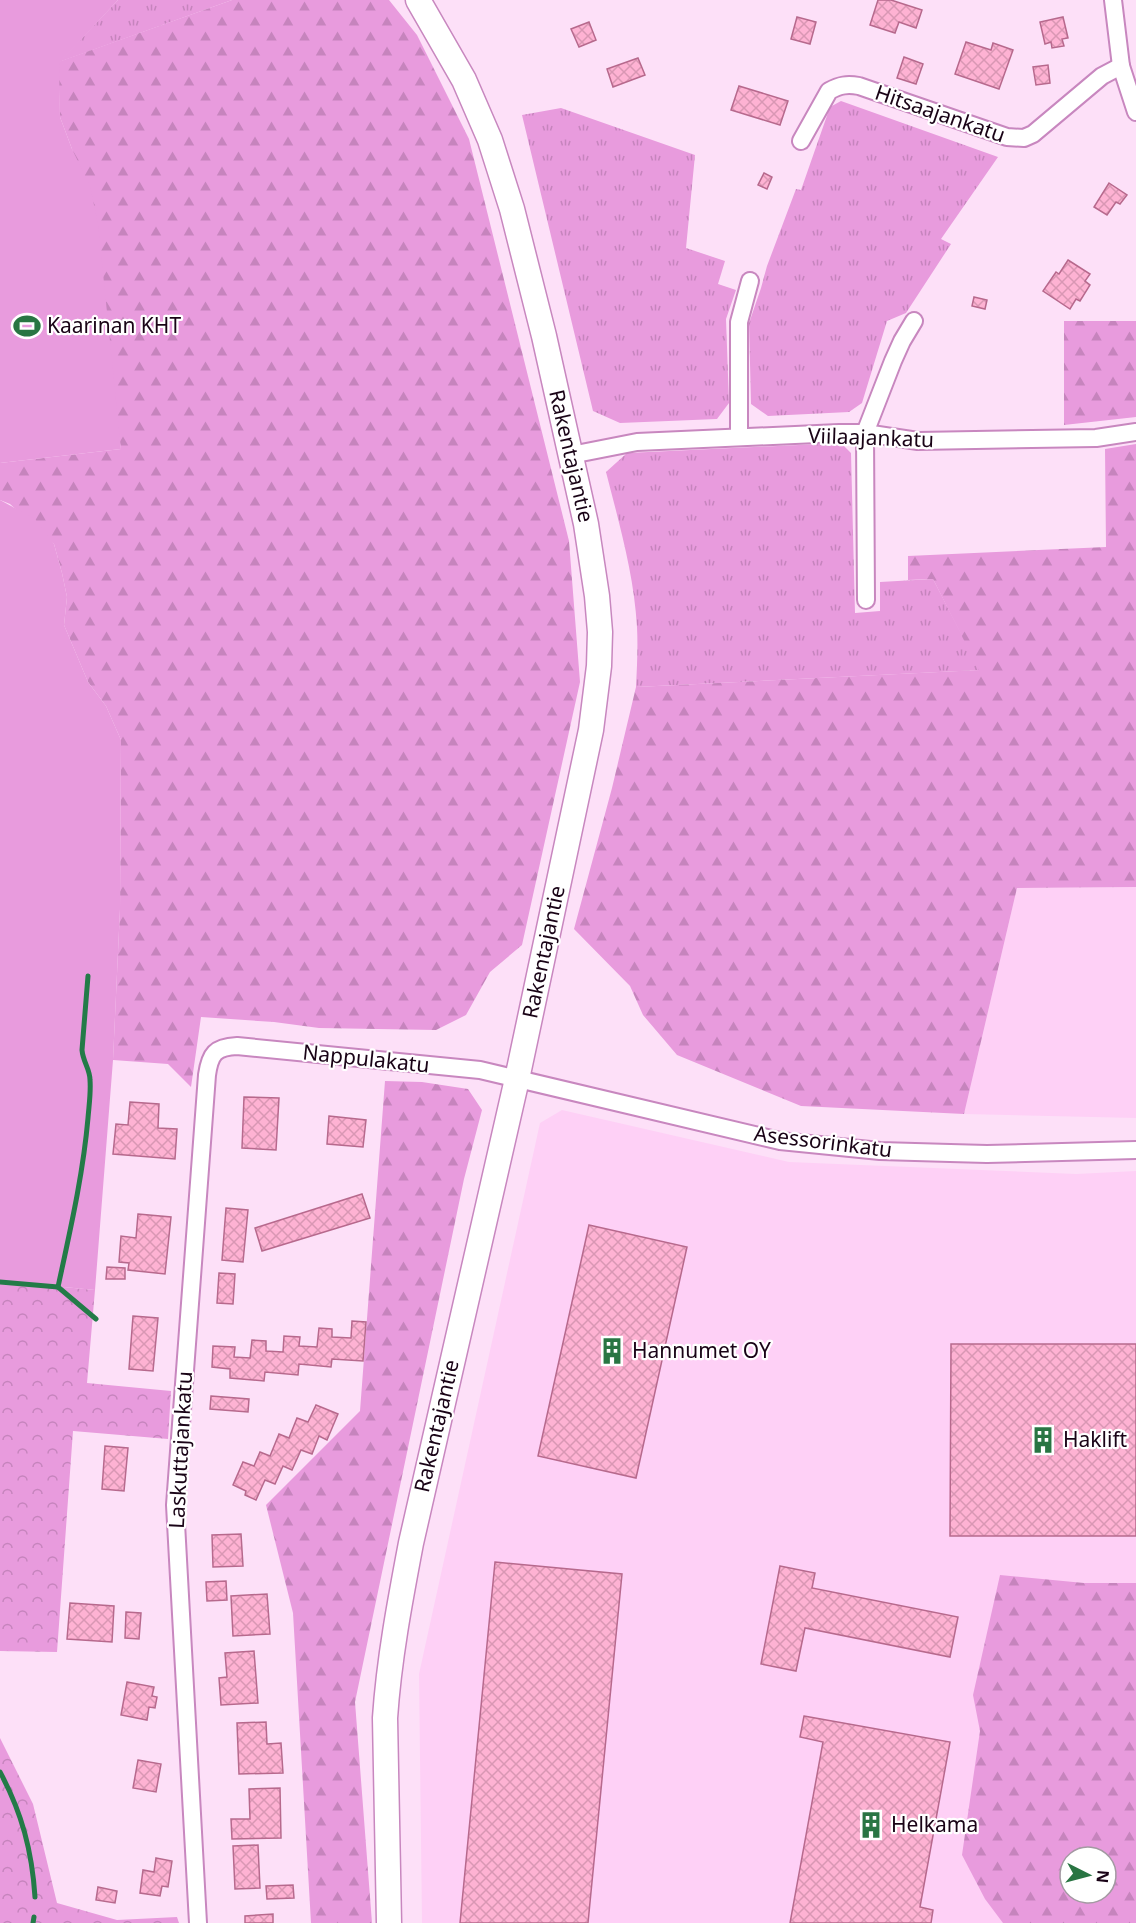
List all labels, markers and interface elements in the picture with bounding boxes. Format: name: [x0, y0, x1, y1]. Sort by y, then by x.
street label: Hitsaajankatu: [872, 78, 1009, 148]
sports icon: Kaarinan KHT: [12, 311, 42, 341]
place label: Kaarinan KHT: [47, 311, 181, 339]
street label: Rakentajantie: [543, 387, 601, 525]
street label: Viilaajankatu: [808, 421, 935, 453]
street label: Rakentajantie: [515, 883, 571, 1021]
street label: Nappulakatu: [301, 1037, 431, 1079]
street label: Asessorinkatu: [753, 1119, 894, 1163]
building icon: Hannumet OY: [597, 1336, 627, 1366]
place label: Hannumet OY: [632, 1336, 771, 1364]
street label: Rakentajantie: [407, 1357, 465, 1495]
street label: Laskuttajankatu: [162, 1370, 198, 1529]
building icon: Haklift: [1028, 1425, 1058, 1455]
place label: Haklift: [1063, 1425, 1128, 1453]
building icon: Helkama: [856, 1810, 886, 1840]
place label: Helkama: [891, 1810, 978, 1838]
north arrow: [1058, 1845, 1118, 1905]
text: N: [1091, 1869, 1115, 1884]

